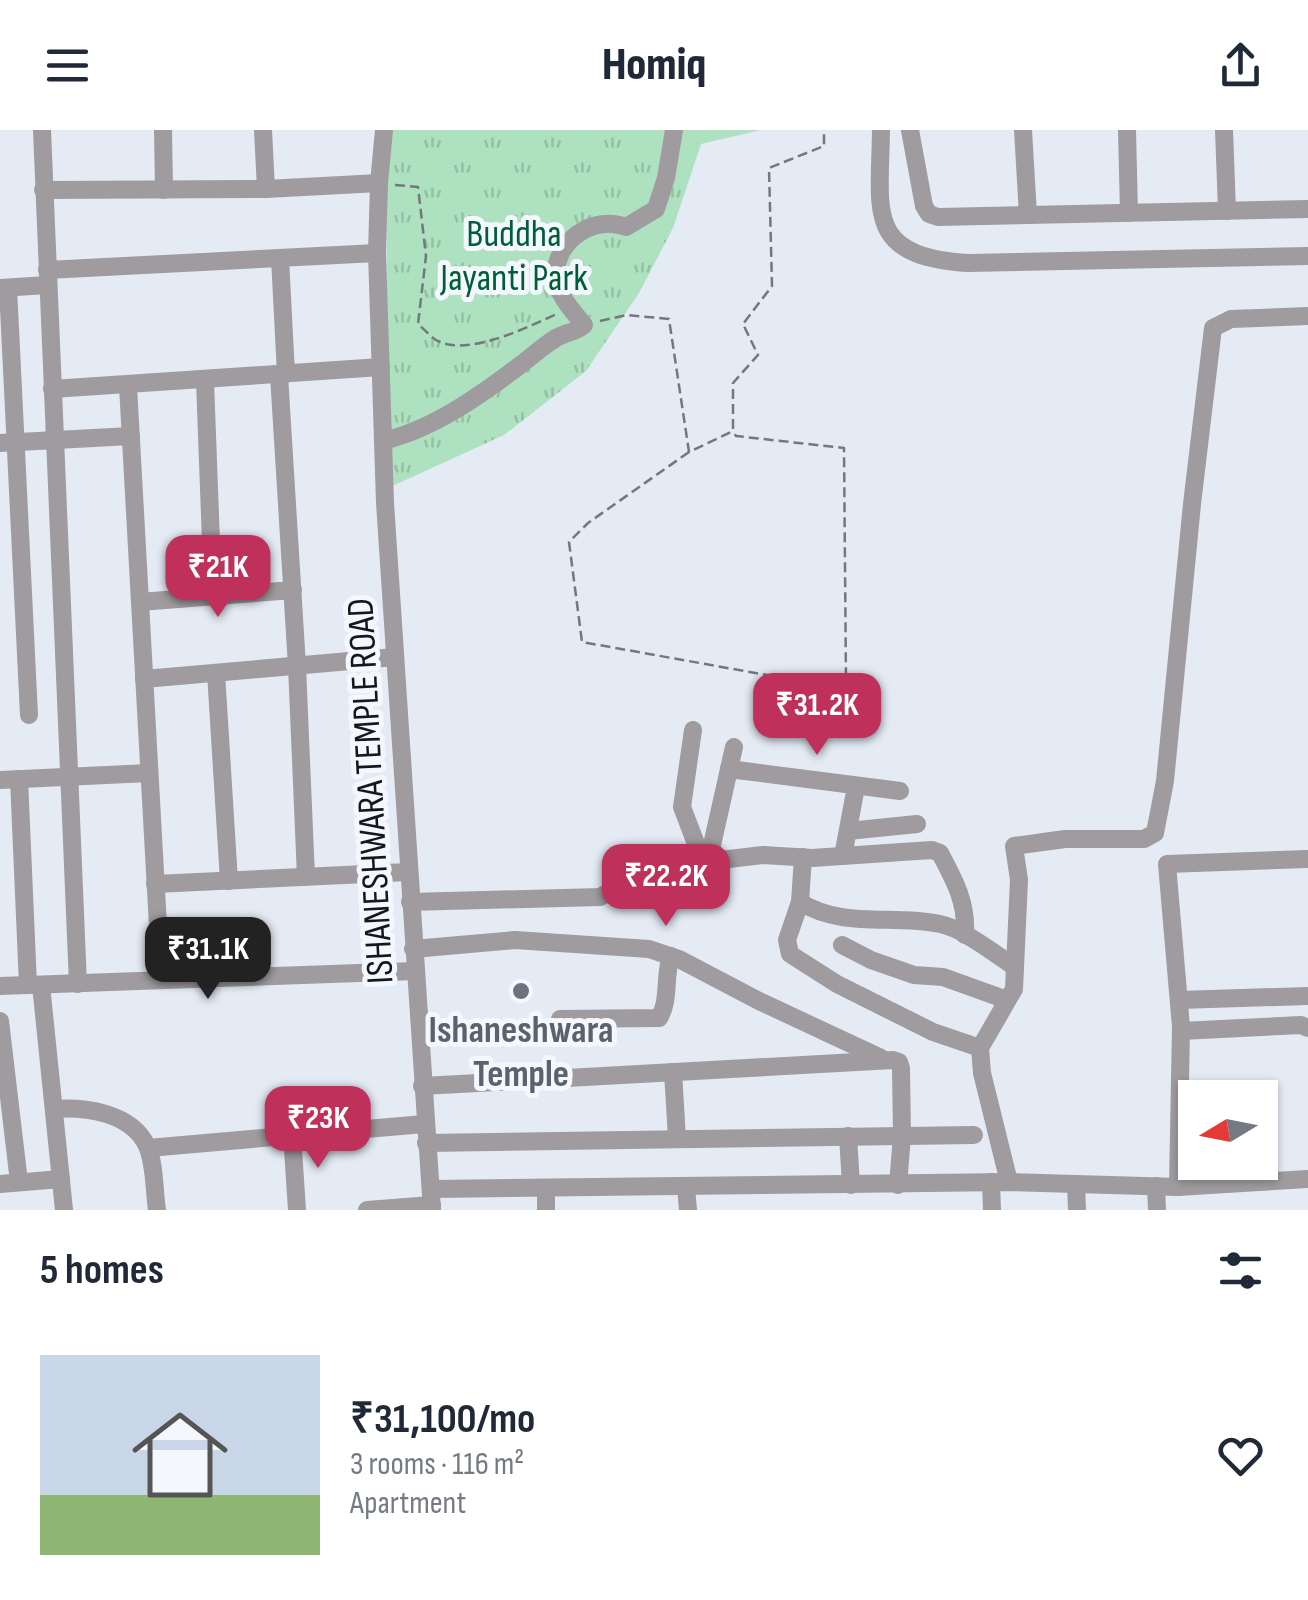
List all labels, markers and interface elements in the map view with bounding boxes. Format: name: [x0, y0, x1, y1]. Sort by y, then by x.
icon: menu: [40, 38, 95, 93]
text: Homiq: [602, 38, 706, 93]
icon: share: [1213, 38, 1268, 93]
park label: Buddha Jayanti Park: [439, 212, 588, 301]
pin: ₹21K: [159, 535, 277, 620]
text: ₹21K: [187, 548, 249, 587]
street label: ISHANESHWARA TEMPLE ROAD: [338, 597, 404, 985]
pin: ₹31.2K: [736, 673, 898, 758]
text: ₹31.2K: [775, 686, 859, 725]
pin: ₹22.2K: [585, 844, 747, 929]
text: ₹22.2K: [624, 857, 708, 896]
pin: ₹31.1K: [127, 917, 289, 1002]
text: ₹31.1K: [167, 930, 249, 969]
marker: Ishaneshwara Temple: [510, 980, 532, 1002]
place label: Ishaneshwara Temple: [429, 1008, 613, 1097]
north arrow: [1178, 1080, 1278, 1180]
map controls: [1178, 1080, 1278, 1180]
pin: ₹23K: [259, 1086, 377, 1171]
text: ₹23K: [287, 1099, 349, 1138]
icon: filters: [1213, 1243, 1268, 1298]
text: 5 homes: [40, 1245, 164, 1296]
text: ₹31,100/mo: [350, 1394, 535, 1445]
icon: home: [120, 1395, 240, 1515]
icon: heart: [1213, 1428, 1268, 1483]
text: 3 rooms · 116 m²: [350, 1445, 524, 1484]
text: Apartment: [350, 1484, 466, 1523]

